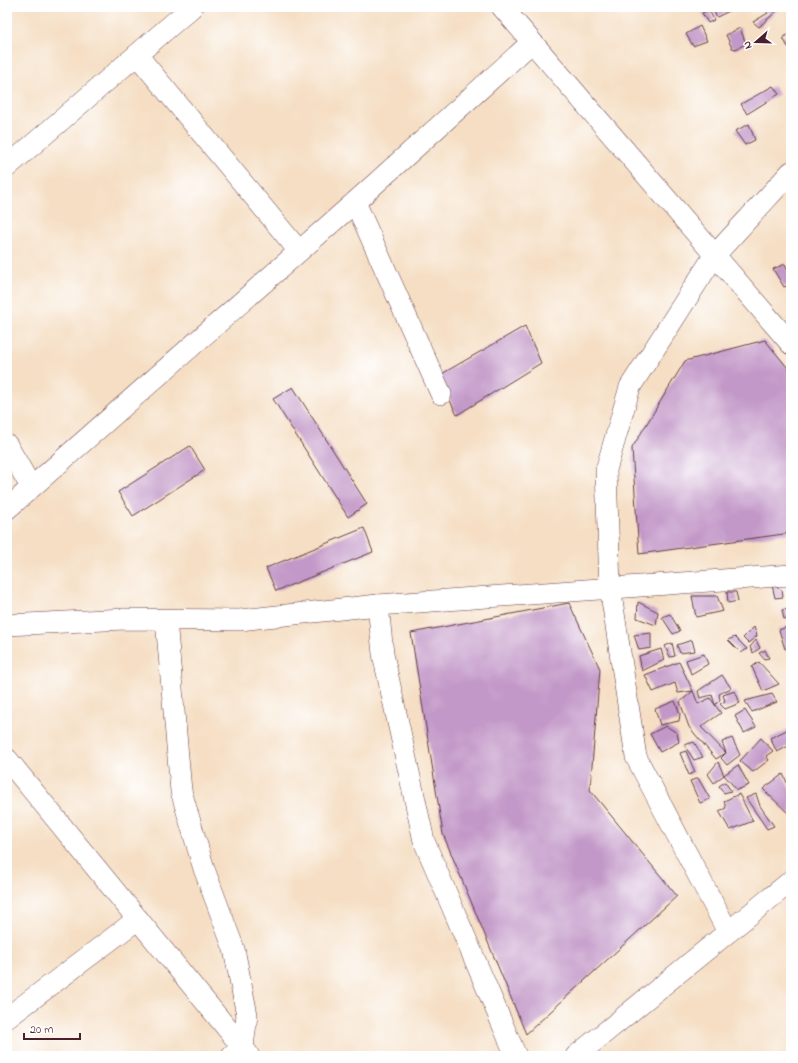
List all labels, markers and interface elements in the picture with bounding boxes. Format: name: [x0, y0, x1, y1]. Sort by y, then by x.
north arrow: [736, 22, 776, 62]
text: N: [739, 39, 756, 51]
scale bar: [24, 1015, 80, 1041]
text: 20 m: [30, 1021, 53, 1039]

